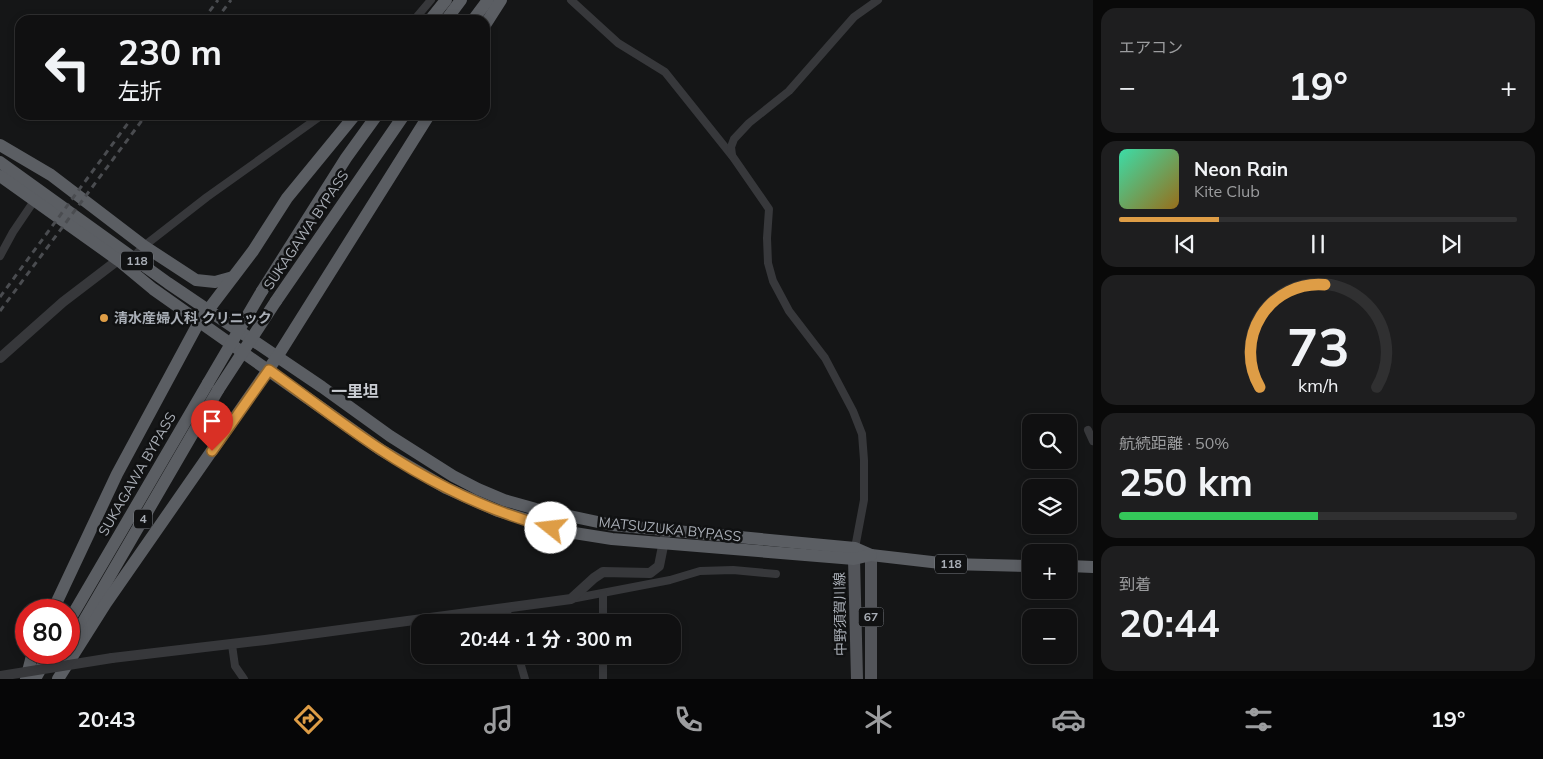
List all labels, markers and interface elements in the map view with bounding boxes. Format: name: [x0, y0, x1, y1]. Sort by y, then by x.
text: 230 m: [118, 30, 222, 74]
icon: left: [35, 35, 100, 100]
text: エアコン: [1119, 37, 1183, 57]
text: 19°: [1288, 62, 1348, 110]
text: −: [1119, 69, 1136, 104]
text: +: [1500, 69, 1517, 104]
text: 左折: [118, 77, 162, 105]
text: Neon Rain: [1194, 157, 1288, 181]
street label: SUKAGAWA BYPASS: [259, 167, 353, 293]
text: Kite Club: [1194, 181, 1260, 201]
icon: previous: [1171, 230, 1199, 258]
icon: pause: [1304, 230, 1332, 258]
icon: next: [1437, 230, 1465, 258]
road number: 118: [121, 252, 153, 270]
place label: 清水産婦人科 クリニック: [114, 309, 272, 327]
marker: 清水産婦人科 クリニック: [98, 312, 110, 324]
text: 73: [1287, 314, 1349, 379]
text: km/h: [1298, 374, 1338, 396]
district label: 一里坦: [331, 381, 379, 401]
pin: [191, 400, 233, 451]
icon: arrive: [198, 407, 226, 435]
street label: SUKAGAWA BYPASS: [94, 409, 180, 539]
map controls: [1022, 414, 1077, 664]
button: search: [1022, 414, 1077, 469]
text: 航続距離 · 50%: [1119, 433, 1229, 453]
text: 250 km: [1119, 458, 1253, 506]
button: layers: [1022, 479, 1077, 534]
position arrow: [524, 501, 576, 553]
road number: 4: [134, 509, 152, 528]
street label: MATSUZUKA BYPASS: [598, 513, 742, 545]
button: +: [1022, 544, 1077, 599]
road number: 118: [935, 554, 967, 574]
street label: 中野須賀川線: [830, 572, 850, 656]
text: 到着: [1119, 574, 1151, 594]
speed limit sign: 80: [15, 599, 80, 664]
text: 20:44: [1119, 599, 1220, 647]
road number: 67: [858, 608, 884, 626]
button: −: [1022, 609, 1077, 664]
text: 20:44 · 1 分 · 300 m: [460, 627, 632, 651]
icon: directions: [291, 702, 326, 737]
icon: music: [481, 702, 516, 737]
icon: phone: [671, 702, 706, 737]
icon: climate: [861, 702, 896, 737]
icon: car: [1051, 702, 1086, 737]
icon: filters: [1241, 702, 1276, 737]
text: 20:43: [77, 705, 136, 733]
text: 19°: [1431, 705, 1465, 733]

